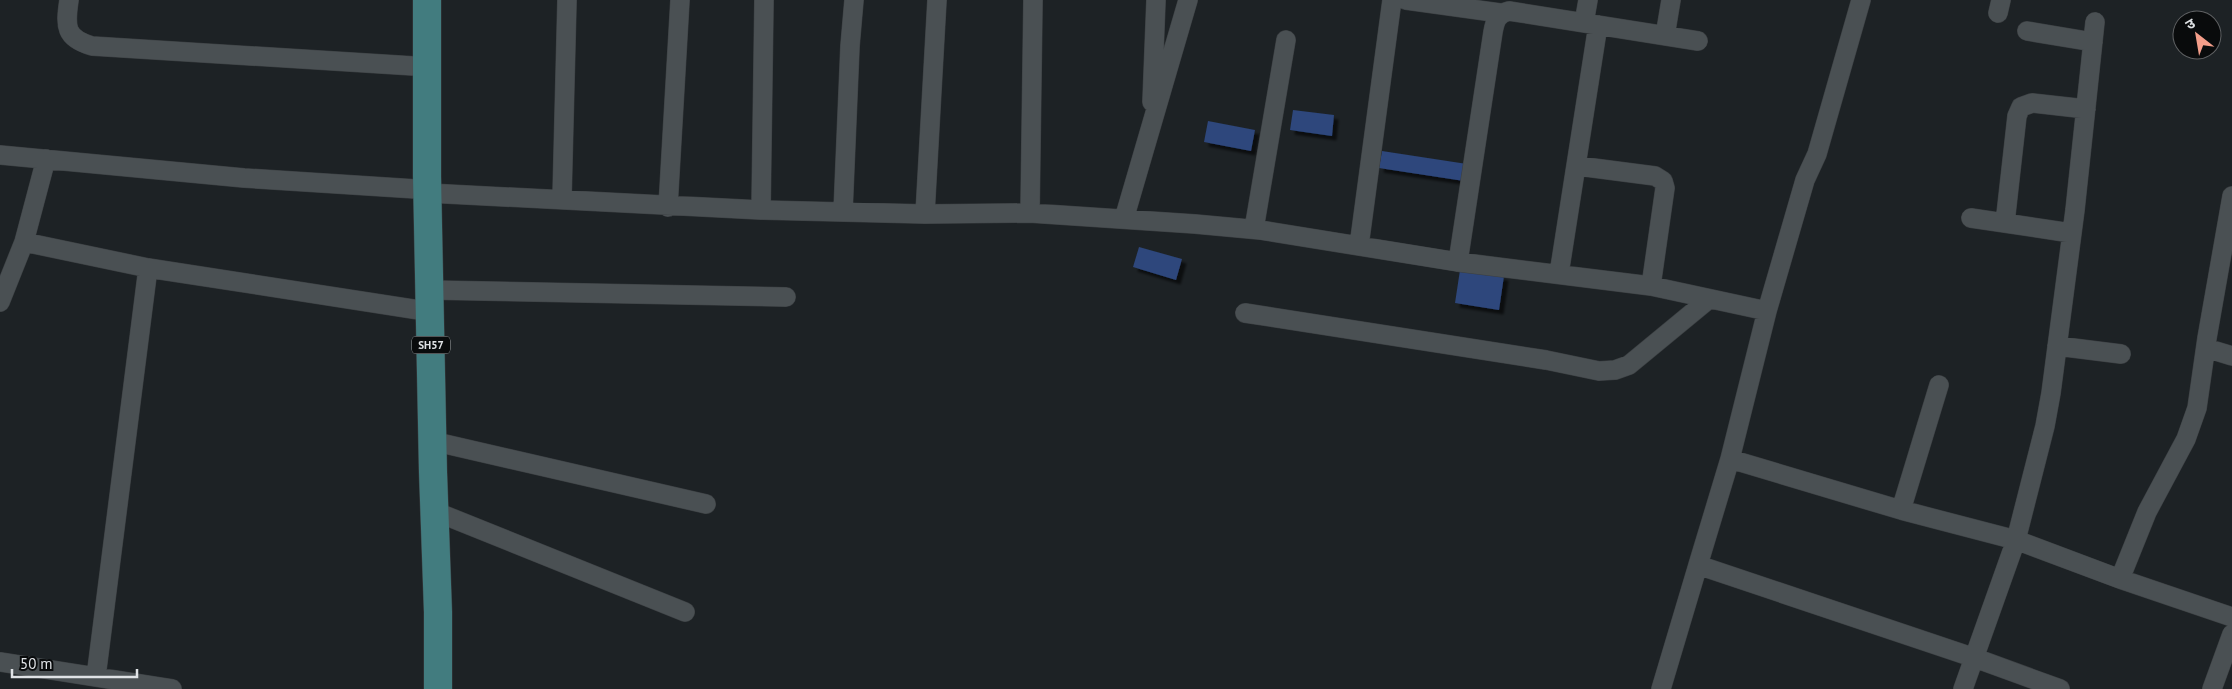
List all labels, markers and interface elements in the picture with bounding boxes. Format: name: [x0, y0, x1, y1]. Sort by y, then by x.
north arrow: [2172, 10, 2222, 60]
text: उ: [2182, 14, 2199, 34]
road number: SH57: [412, 336, 450, 354]
scale bar: [12, 646, 138, 678]
text: 50 m: [20, 654, 53, 673]

